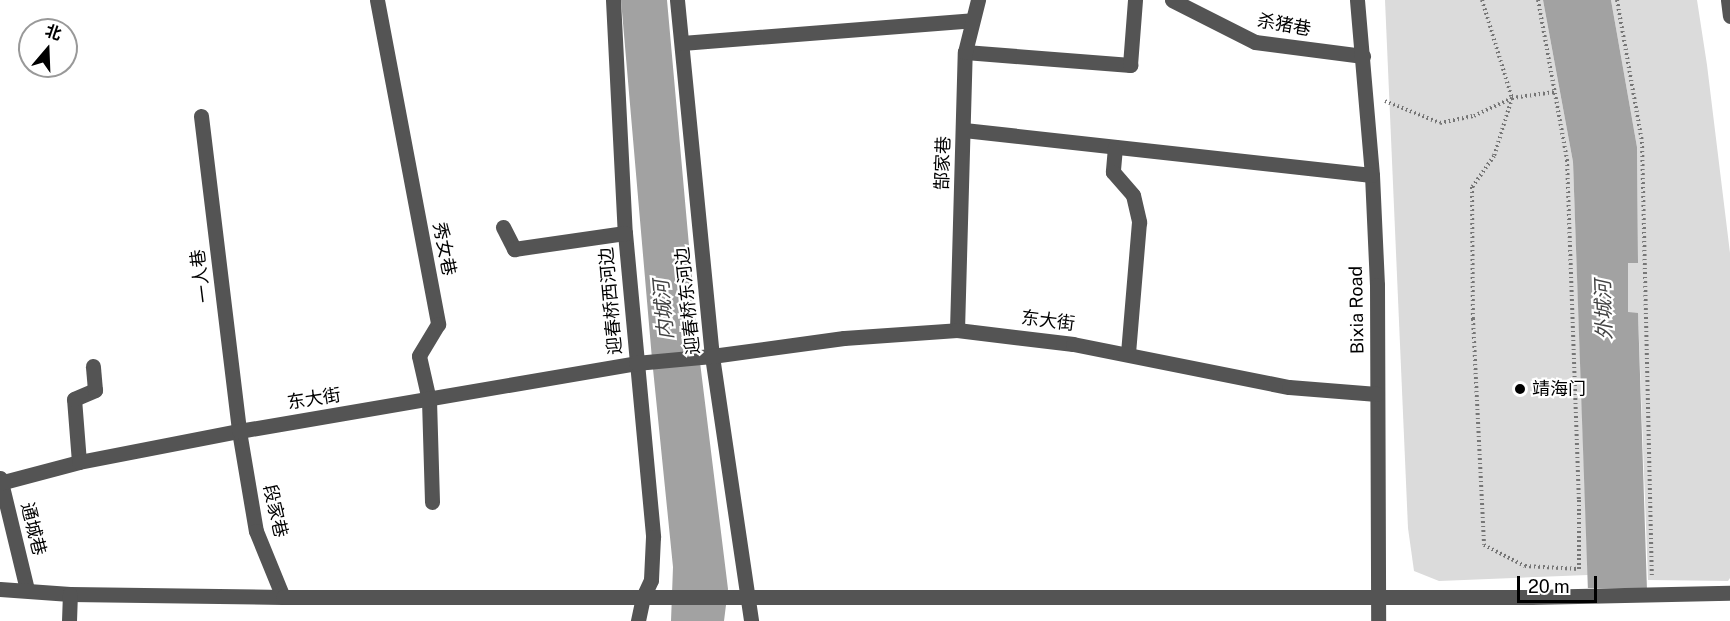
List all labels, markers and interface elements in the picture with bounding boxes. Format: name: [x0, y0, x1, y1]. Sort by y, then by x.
street label: 杀猪巷: [1256, 10, 1312, 40]
north arrow: [18, 18, 78, 78]
text: 北: [43, 21, 64, 44]
street label: 郜家巷: [931, 136, 955, 190]
street label: 秀女巷: [428, 220, 460, 278]
street label: 迎春桥西河边: [596, 246, 626, 356]
street label: 迎春桥东河边: [672, 246, 704, 356]
street label: 一人巷: [187, 248, 215, 304]
street label: Bixia Road: [1345, 266, 1369, 354]
water label: 内城河: [649, 279, 679, 341]
water label: 外城河: [1591, 280, 1617, 340]
street label: 东大街: [1020, 307, 1076, 335]
place label: 靖海门: [1532, 378, 1586, 400]
marker: 靖海门: [1513, 382, 1527, 396]
street label: 东大街: [286, 384, 342, 414]
street label: 段家巷: [258, 482, 292, 540]
street label: 通城巷: [16, 500, 50, 558]
scale bar: [1520, 564, 1600, 602]
text: 20 m: [1528, 576, 1570, 597]

